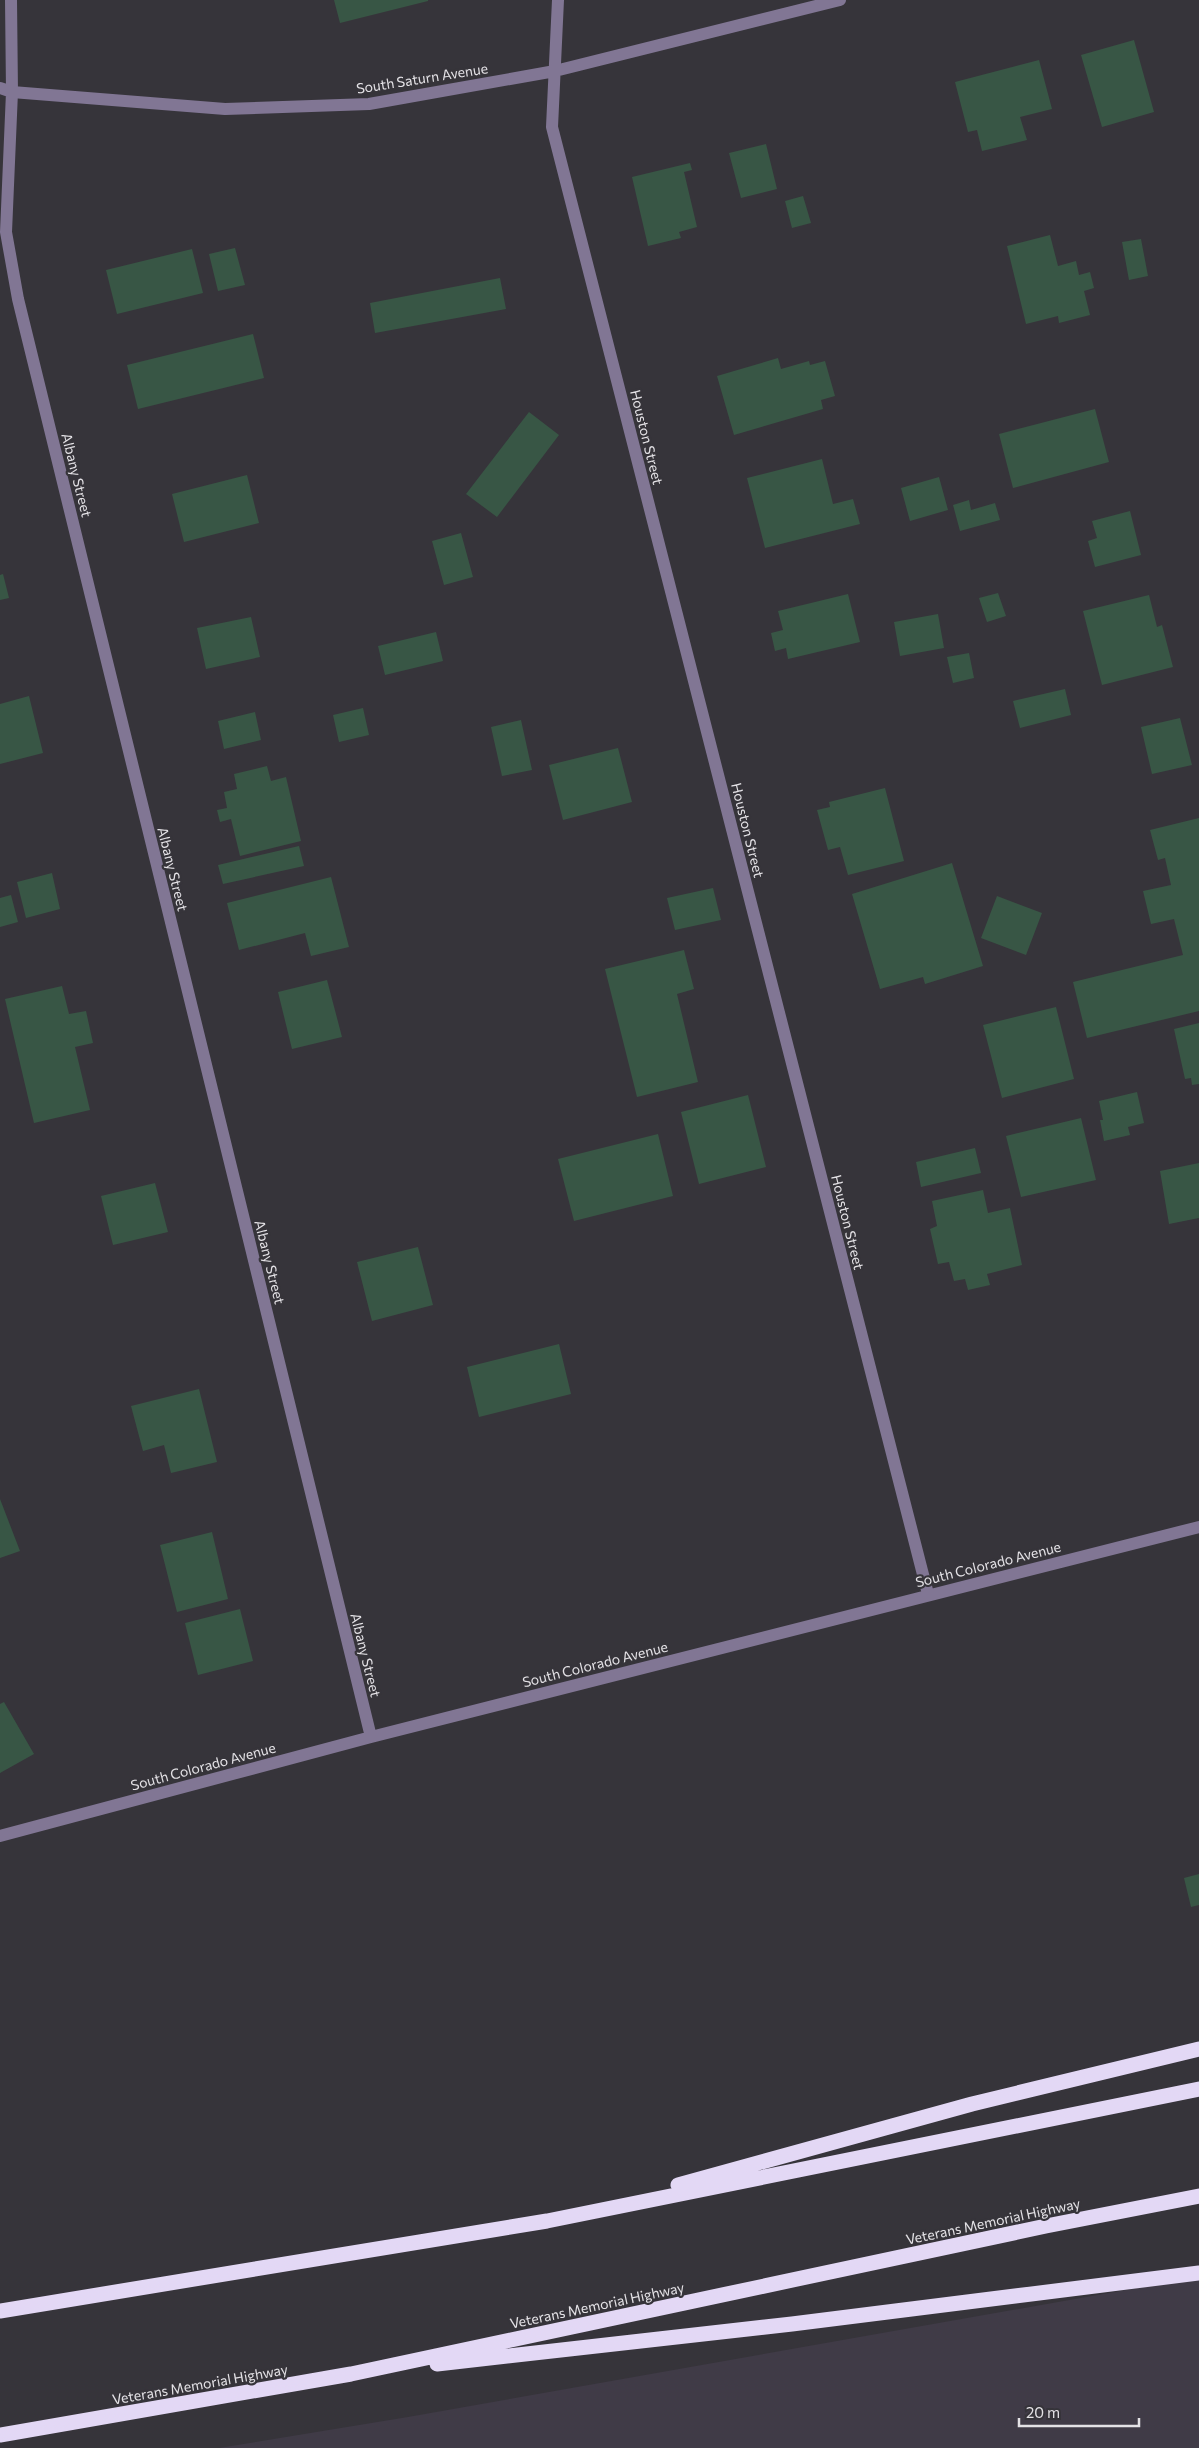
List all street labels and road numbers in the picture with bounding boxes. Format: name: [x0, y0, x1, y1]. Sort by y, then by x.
street label: South Saturn Avenue: [355, 59, 489, 97]
street label: Houston Street: [627, 388, 667, 487]
street label: Albany Street: [58, 431, 96, 519]
street label: Houston Street: [728, 781, 768, 880]
street label: Albany Street: [154, 825, 192, 913]
street label: Houston Street: [828, 1173, 868, 1272]
street label: Albany Street: [251, 1218, 289, 1306]
street label: South Colorado Avenue: [914, 1538, 1062, 1590]
street label: Albany Street: [347, 1611, 385, 1699]
street label: South Colorado Avenue: [521, 1638, 669, 1690]
street label: South Colorado Avenue: [129, 1738, 277, 1794]
street label: Veterans Memorial Highway: [904, 2194, 1082, 2248]
street label: Veterans Memorial Highway: [508, 2278, 686, 2332]
street label: Veterans Memorial Highway: [111, 2360, 289, 2408]

